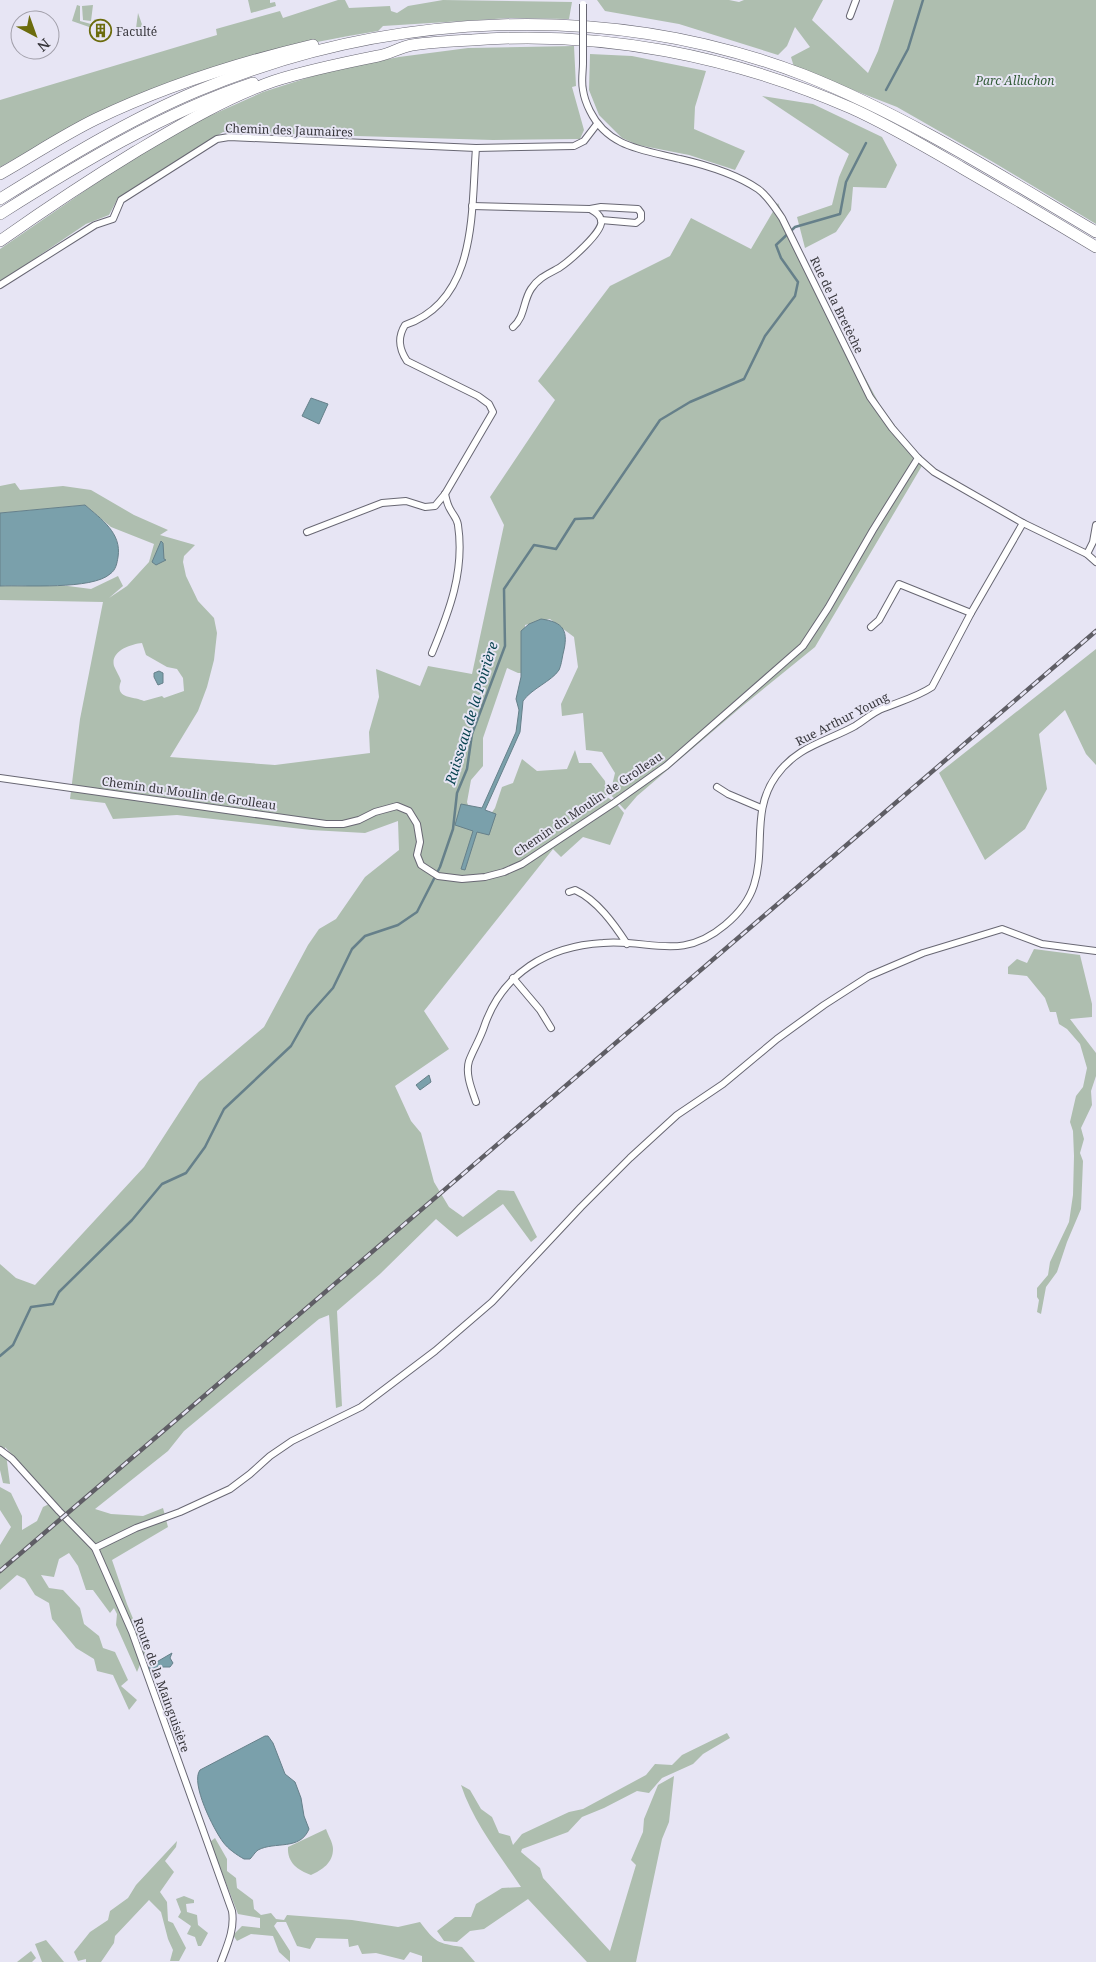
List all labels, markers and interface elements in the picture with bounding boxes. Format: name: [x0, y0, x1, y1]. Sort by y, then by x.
north arrow: [10, 10, 60, 60]
building icon: Faculté: [88, 19, 112, 43]
place label: Faculté: [116, 23, 157, 40]
text: N: [33, 34, 54, 56]
park label: Parc Alluchon: [975, 72, 1054, 89]
street label: Chemin des Jaumaires: [225, 119, 353, 141]
street label: Rue de la Bretèche: [806, 254, 868, 356]
water label: Ruisseau de la Poirière: [440, 639, 502, 788]
street label: Rue Arthur Young: [792, 688, 892, 750]
street label: Chemin du Moulin de Grolleau: [510, 748, 666, 860]
street label: Chemin du Moulin de Grolleau: [101, 772, 278, 814]
street label: Route de la Mainguisière: [130, 1615, 194, 1755]

